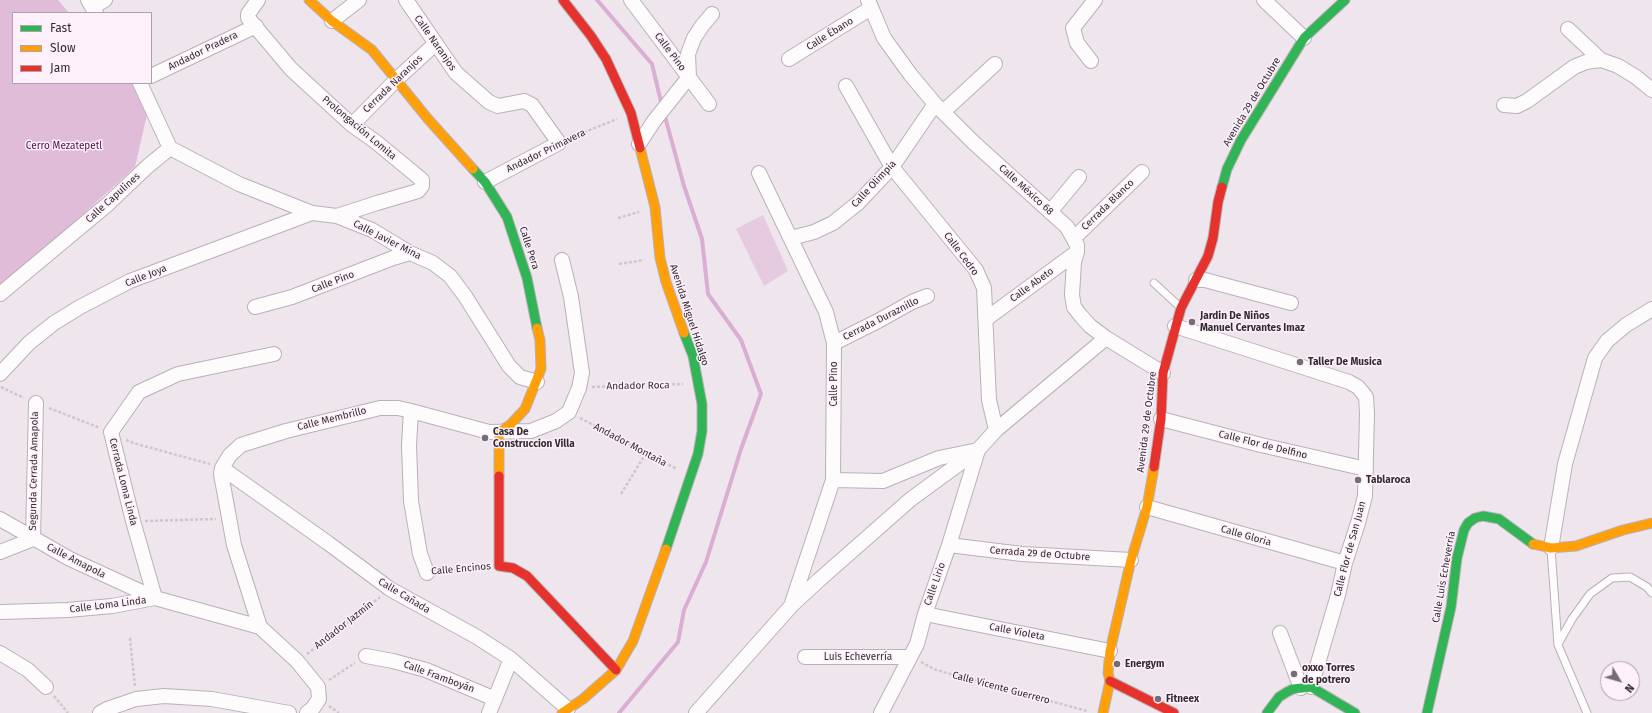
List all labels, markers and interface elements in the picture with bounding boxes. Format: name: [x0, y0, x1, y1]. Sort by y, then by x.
legend: [12, 12, 152, 84]
street label: Calle Naranjos: [411, 13, 459, 73]
street label: Calle Ébano: [804, 15, 856, 53]
text: Fast: [50, 21, 72, 35]
street label: Andador Pradera: [166, 29, 240, 73]
street label: Calle Pino: [652, 30, 688, 74]
text: Slow: [50, 41, 76, 55]
street label: Cerrada Naranjos: [361, 53, 425, 115]
street label: Avenida 29 de Octubre: [1221, 55, 1283, 149]
text: Jam: [50, 61, 70, 75]
street label: Prolongación Lomita: [320, 94, 398, 162]
street label: Andador Primavera: [504, 127, 588, 175]
park label: Cerro Mezatepetl: [26, 140, 102, 152]
street label: Calle Olimpia: [849, 158, 899, 210]
street label: Calle México 68: [996, 162, 1056, 218]
street label: Calle Capulines: [83, 170, 143, 226]
street label: Cerrada Blanco: [1079, 177, 1137, 233]
street label: Calle Javier Mina: [351, 218, 423, 262]
street label: Calle Pera: [516, 225, 542, 271]
street label: Calle Cedro: [941, 230, 981, 278]
street label: Calle Joya: [123, 262, 169, 290]
street label: Avenida Miguel Hidalgo: [667, 263, 711, 367]
street label: Calle Abeto: [1008, 265, 1056, 305]
street label: Calle Pino: [310, 268, 356, 296]
street label: Cerrada Duraznillo: [841, 295, 921, 343]
place label: Jardin De Niños Manuel Cervantes Imaz: [1200, 310, 1305, 334]
marker: Jardin De Niños Manuel Cervantes Imaz: [1187, 317, 1197, 327]
place label: Taller De Musica: [1308, 356, 1382, 368]
marker: Taller De Musica: [1295, 357, 1305, 367]
street label: Calle Pino: [828, 361, 840, 407]
street label: Avenida 29 de Octubre: [1135, 371, 1159, 473]
street label: Andador Roca: [606, 379, 670, 393]
street label: Calle Membrillo: [296, 405, 368, 433]
street label: Segunda Cerrada Amapola: [27, 411, 41, 531]
street label: Andador Montaña: [591, 421, 669, 469]
place label: Casa De Construccion Villa: [493, 426, 575, 450]
street label: Calle Flor de Delfino: [1217, 428, 1309, 462]
marker: Casa De Construccion Villa: [480, 433, 490, 443]
street label: Cerrada Loma Linda: [106, 437, 140, 527]
place label: Tablaroca: [1366, 474, 1410, 486]
marker: Tablaroca: [1353, 475, 1363, 485]
street label: Calle Flor de San Juan: [1331, 500, 1369, 598]
street label: Calle Gloria: [1219, 523, 1273, 549]
street label: Calle Luis Echeverría: [1430, 530, 1458, 624]
street label: Calle Amapola: [45, 541, 107, 581]
street label: Cerrada 29 de Octubre: [989, 545, 1091, 563]
street label: Calle Encinos: [431, 560, 491, 578]
street label: Calle Lirio: [922, 561, 948, 607]
street label: Calle Cañada: [376, 576, 432, 616]
street label: Calle Loma Linda: [69, 594, 147, 616]
street label: Andador Jazmín: [312, 598, 376, 652]
street label: Calle Violeta: [988, 621, 1046, 643]
street label: Luis Echeverría: [824, 651, 892, 663]
place label: Energym: [1125, 658, 1164, 670]
street label: Calle Framboyán: [402, 659, 476, 695]
marker: Energym: [1112, 659, 1122, 669]
north arrow: [1600, 661, 1640, 701]
place label: oxxo Torres de potrero: [1302, 662, 1355, 686]
street label: Calle Vicente Guerrero: [951, 669, 1051, 707]
marker: oxxo Torres de potrero: [1289, 669, 1299, 679]
text: N: [1622, 681, 1636, 695]
place label: Fitneex: [1166, 693, 1199, 705]
marker: Fitneex: [1153, 694, 1163, 704]

